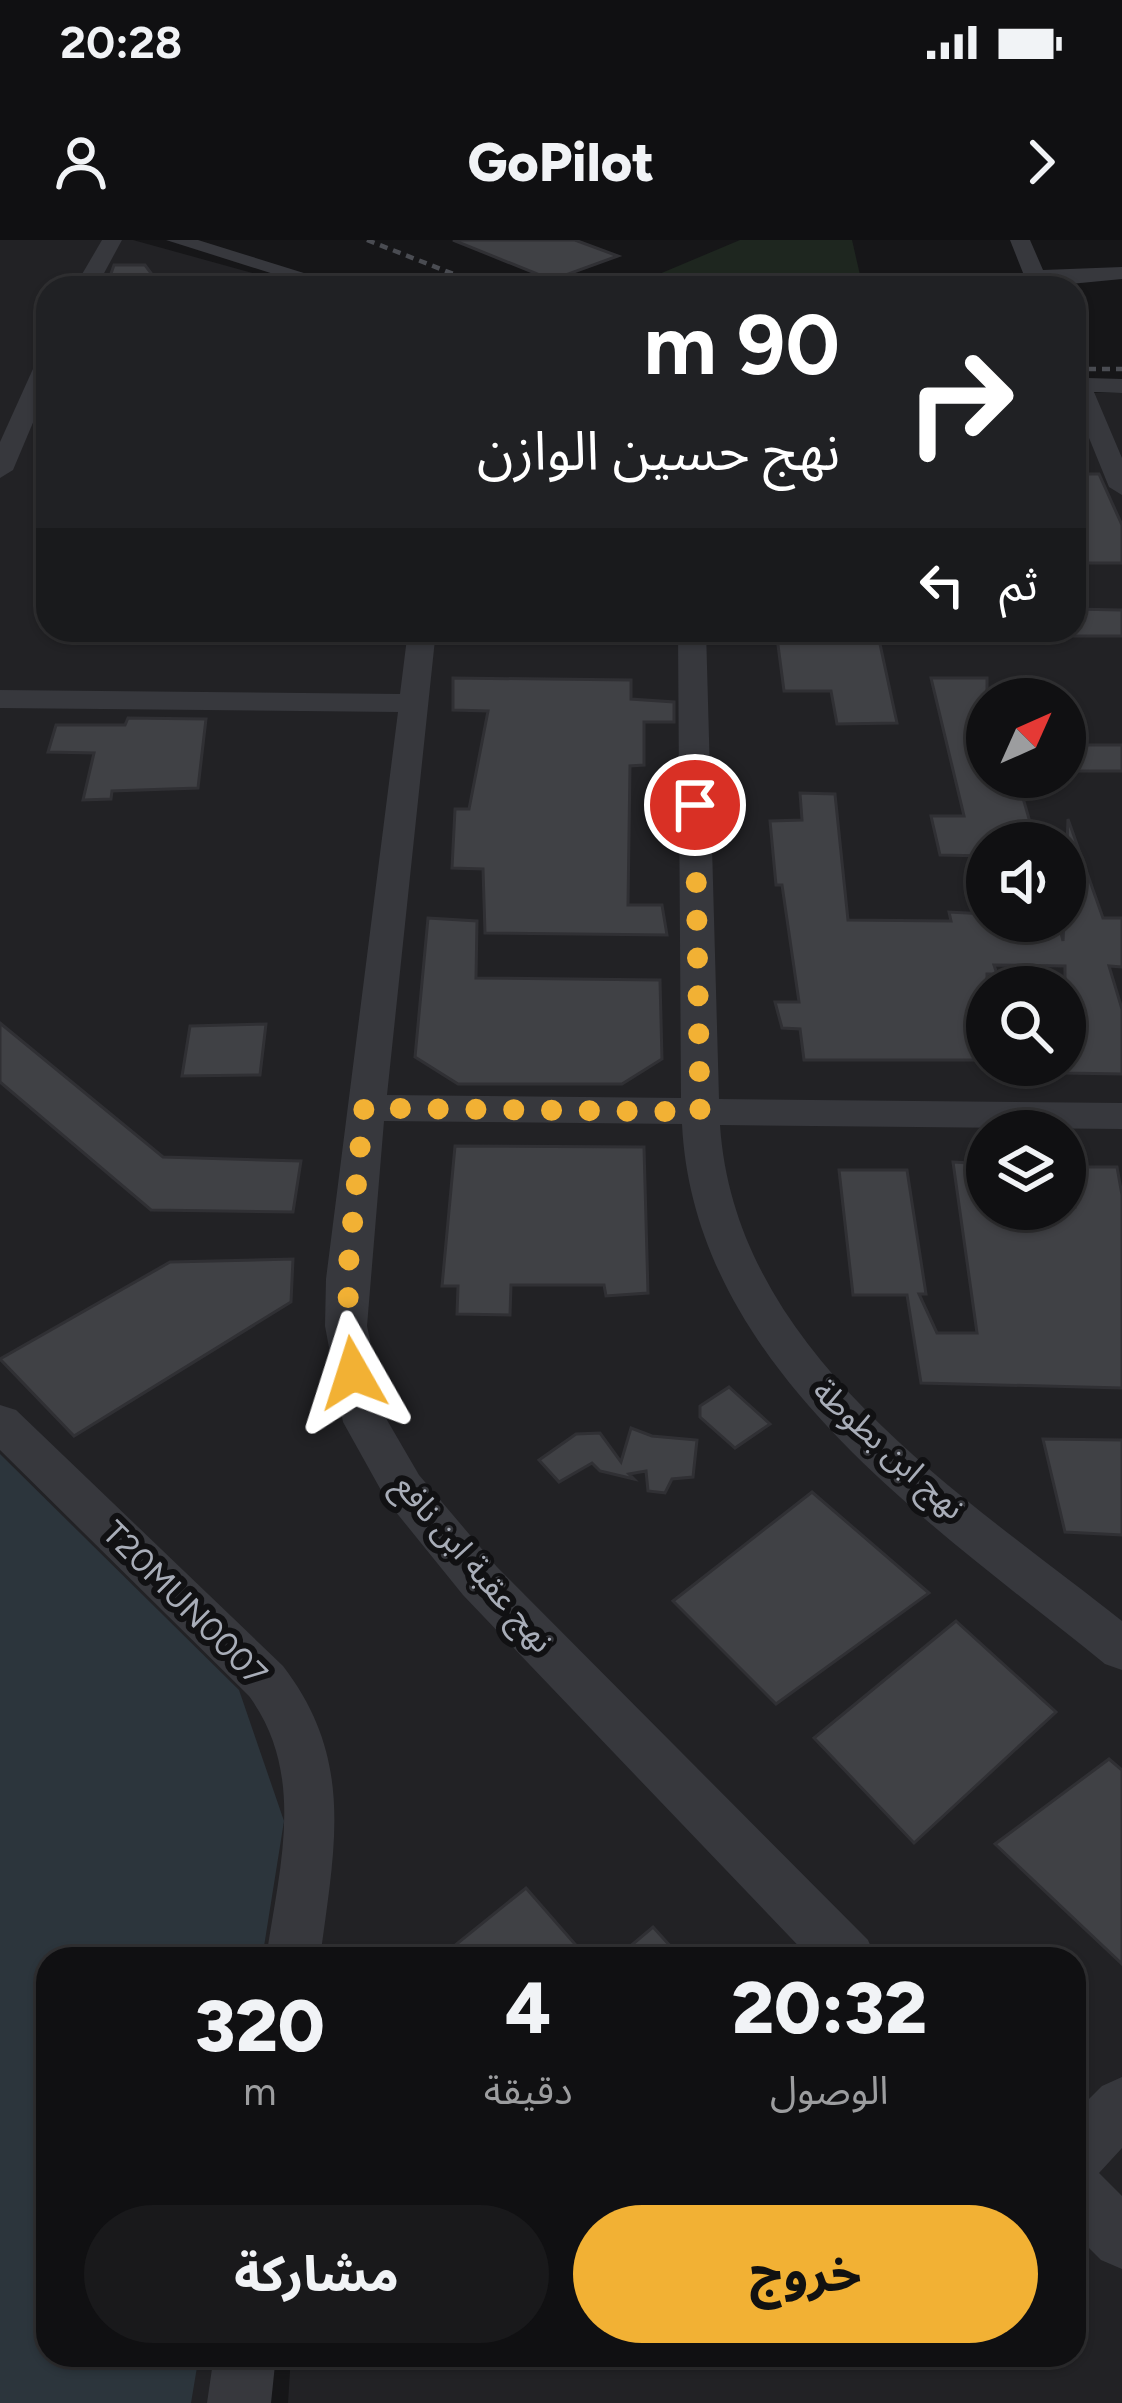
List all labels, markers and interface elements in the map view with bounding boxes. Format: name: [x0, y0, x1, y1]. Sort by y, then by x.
text: 20:28: [60, 15, 182, 69]
icon: person: [48, 129, 114, 195]
icon: forward: [1008, 129, 1074, 195]
text: GoPilot: [468, 130, 654, 195]
text: 90 m: [644, 294, 840, 395]
icon: right: [882, 324, 1038, 480]
text: نهج حسين الوازن: [477, 419, 840, 484]
icon: left: [909, 552, 975, 618]
text: ثم: [999, 557, 1038, 611]
north arrow: [966, 678, 1086, 798]
map controls: [966, 678, 1086, 1230]
pin: [644, 754, 746, 856]
icon: arrive: [662, 772, 728, 838]
button: sound: [966, 822, 1086, 942]
button: search: [966, 966, 1086, 1086]
button: layers: [966, 1110, 1086, 1230]
position arrow: [290, 1310, 416, 1436]
street label: نهج ابن بطوطة: [802, 1371, 973, 1531]
street label: نهج عقبة ابن نافع: [382, 1466, 562, 1663]
street label: T20MUN0007: [95, 1513, 275, 1693]
text: 4: [505, 1965, 551, 2051]
text: 20:32: [732, 1965, 927, 2051]
text: 320: [195, 1983, 325, 2069]
text: دقيقة: [484, 2067, 573, 2114]
text: الوصول: [770, 2067, 889, 2114]
text: m: [243, 2068, 276, 2115]
button: مشاركة: [84, 2205, 549, 2343]
button: خروج: [573, 2205, 1038, 2343]

